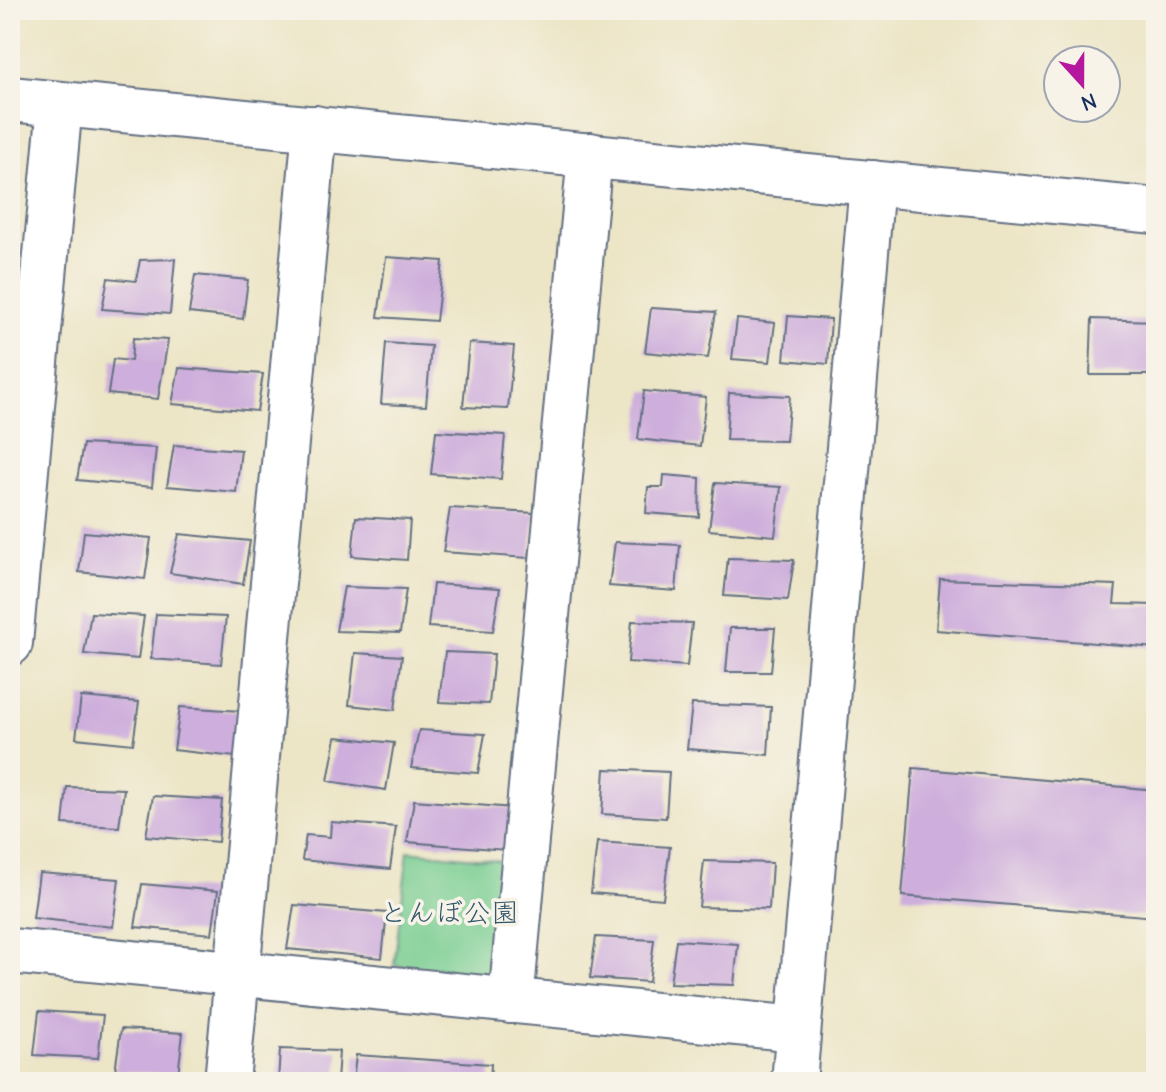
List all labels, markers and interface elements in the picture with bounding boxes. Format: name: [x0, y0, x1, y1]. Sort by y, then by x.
north arrow: [1042, 44, 1122, 124]
text: N: [1077, 87, 1100, 116]
park label: とんぼ公園: [379, 897, 519, 929]

